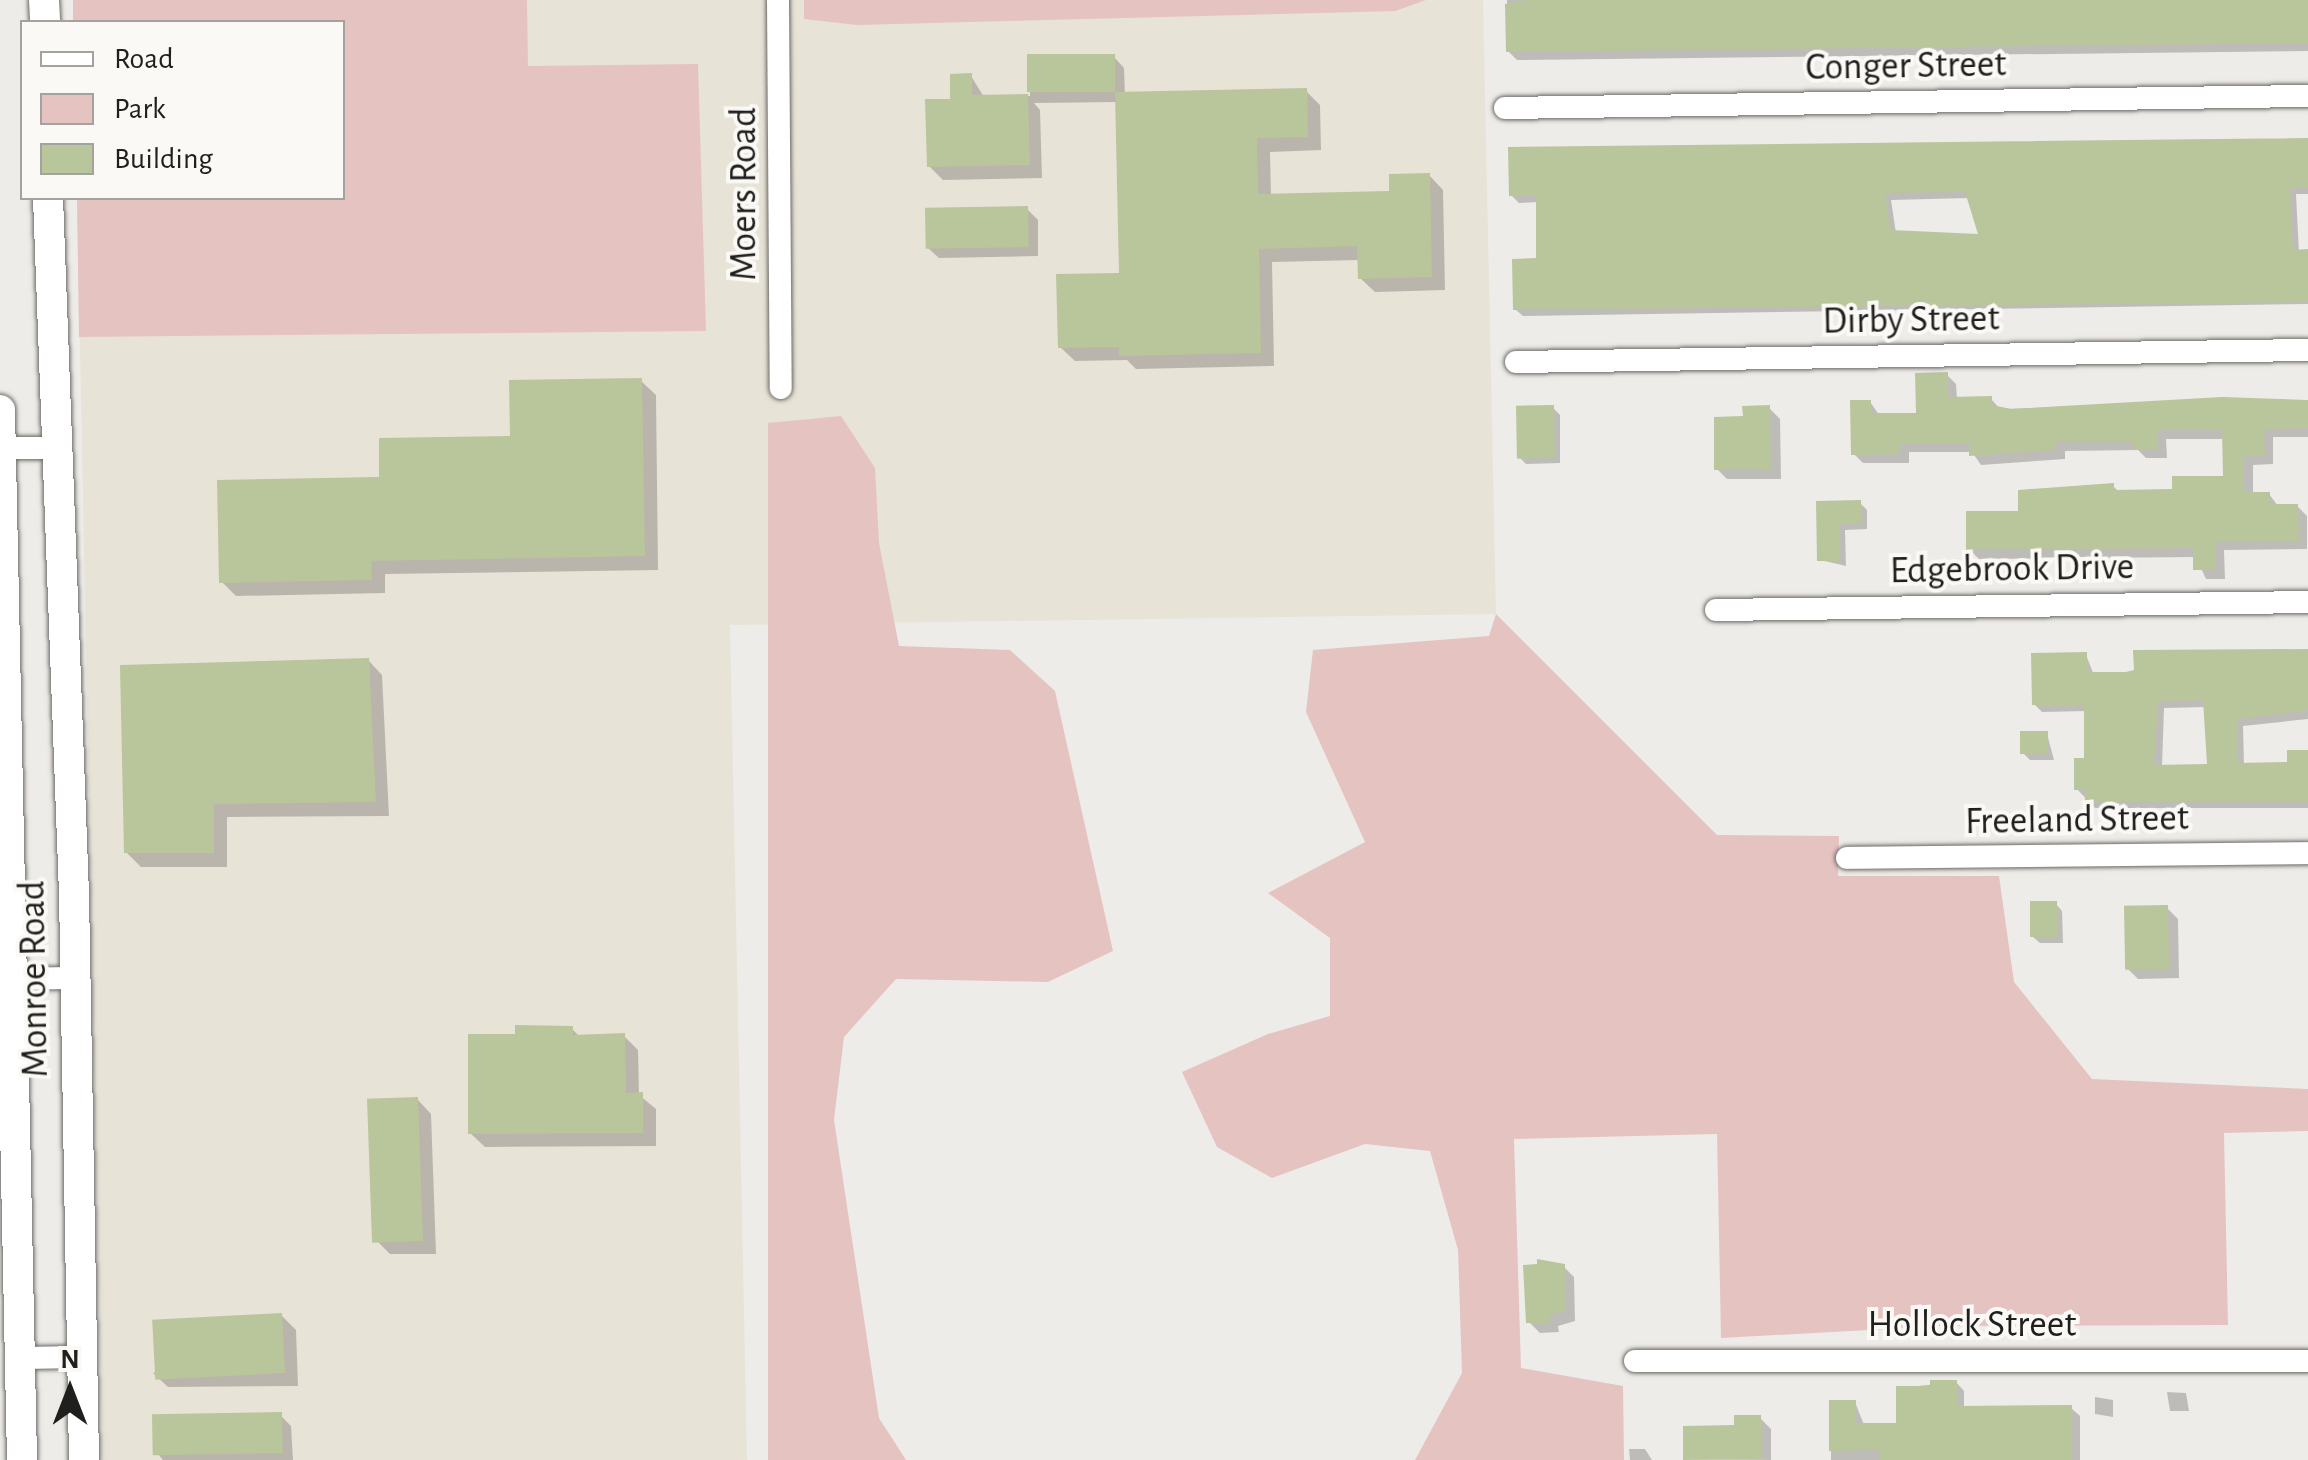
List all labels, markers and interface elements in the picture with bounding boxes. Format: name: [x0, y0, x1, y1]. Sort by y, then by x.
legend: [20, 20, 345, 200]
street label: Conger Street: [1805, 42, 2007, 92]
text: Road: [114, 44, 174, 74]
text: Park: [114, 94, 166, 124]
street label: Moers Road: [722, 107, 768, 281]
text: Building: [114, 144, 213, 174]
street label: Dirby Street: [1822, 297, 2000, 345]
street label: Edgebrook Drive: [1889, 545, 2135, 595]
street label: Freeland Street: [1965, 796, 2189, 846]
street label: Monroe Road: [10, 880, 60, 1078]
street label: Hollock Street: [1868, 1303, 2076, 1349]
north arrow: [20, 1340, 120, 1440]
text: N: [60, 1346, 80, 1374]

